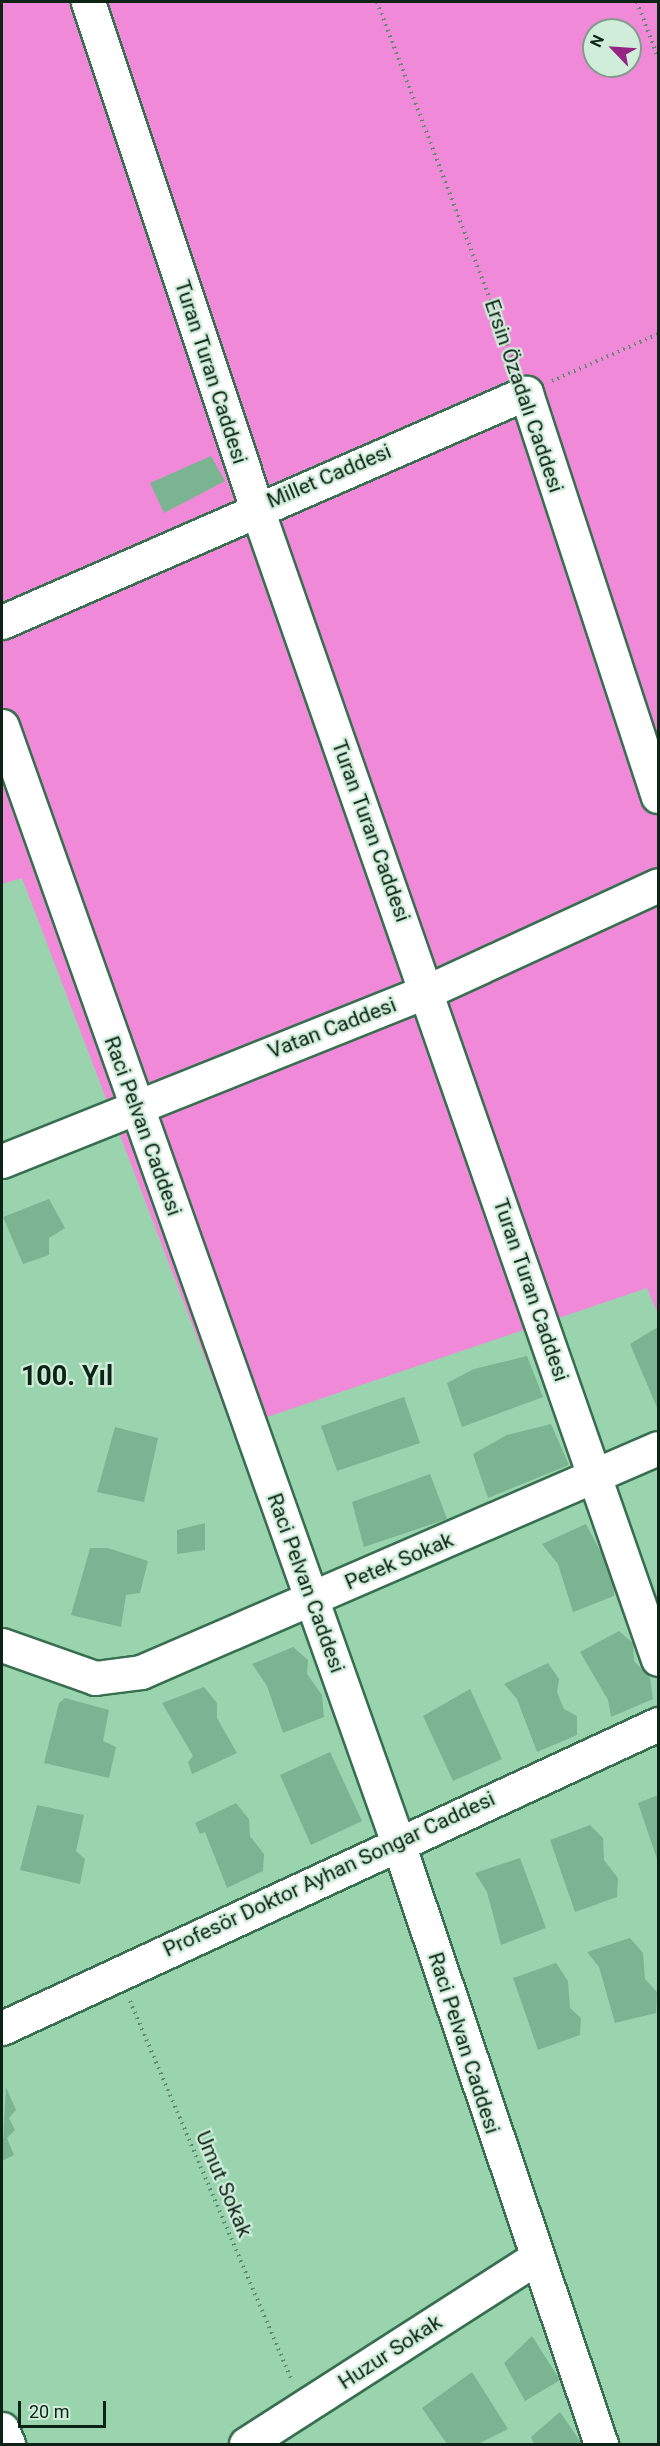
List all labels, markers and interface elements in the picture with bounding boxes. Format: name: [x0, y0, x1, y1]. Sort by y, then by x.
north arrow: [582, 18, 642, 78]
text: N: [586, 32, 608, 50]
street label: Turan Turan Caddesi: [169, 277, 253, 467]
street label: Ersin Özadalı Caddesi: [479, 296, 569, 496]
street label: Millet Caddesi: [263, 438, 395, 514]
street label: Turan Turan Caddesi: [326, 736, 416, 926]
street label: Vatan Caddesi: [264, 992, 400, 1064]
street label: Raci Pelvan Caddesi: [99, 1033, 187, 1219]
street label: Turan Turan Caddesi: [488, 1195, 574, 1385]
district label: 100. Yıl: [21, 1361, 113, 1393]
street label: Raci Pelvan Caddesi: [262, 1490, 350, 1676]
street label: Petek Sokak: [341, 1527, 457, 1595]
street label: Profesör Doktor Ayhan Songar Caddesi: [159, 1786, 499, 1962]
street label: Raci Pelvan Caddesi: [423, 1949, 505, 2137]
street label: Umut Sokak: [190, 2127, 258, 2241]
street label: Huzur Sokak: [334, 2309, 446, 2395]
scale bar: [21, 2389, 110, 2427]
text: 20 m: [29, 2401, 69, 2422]

